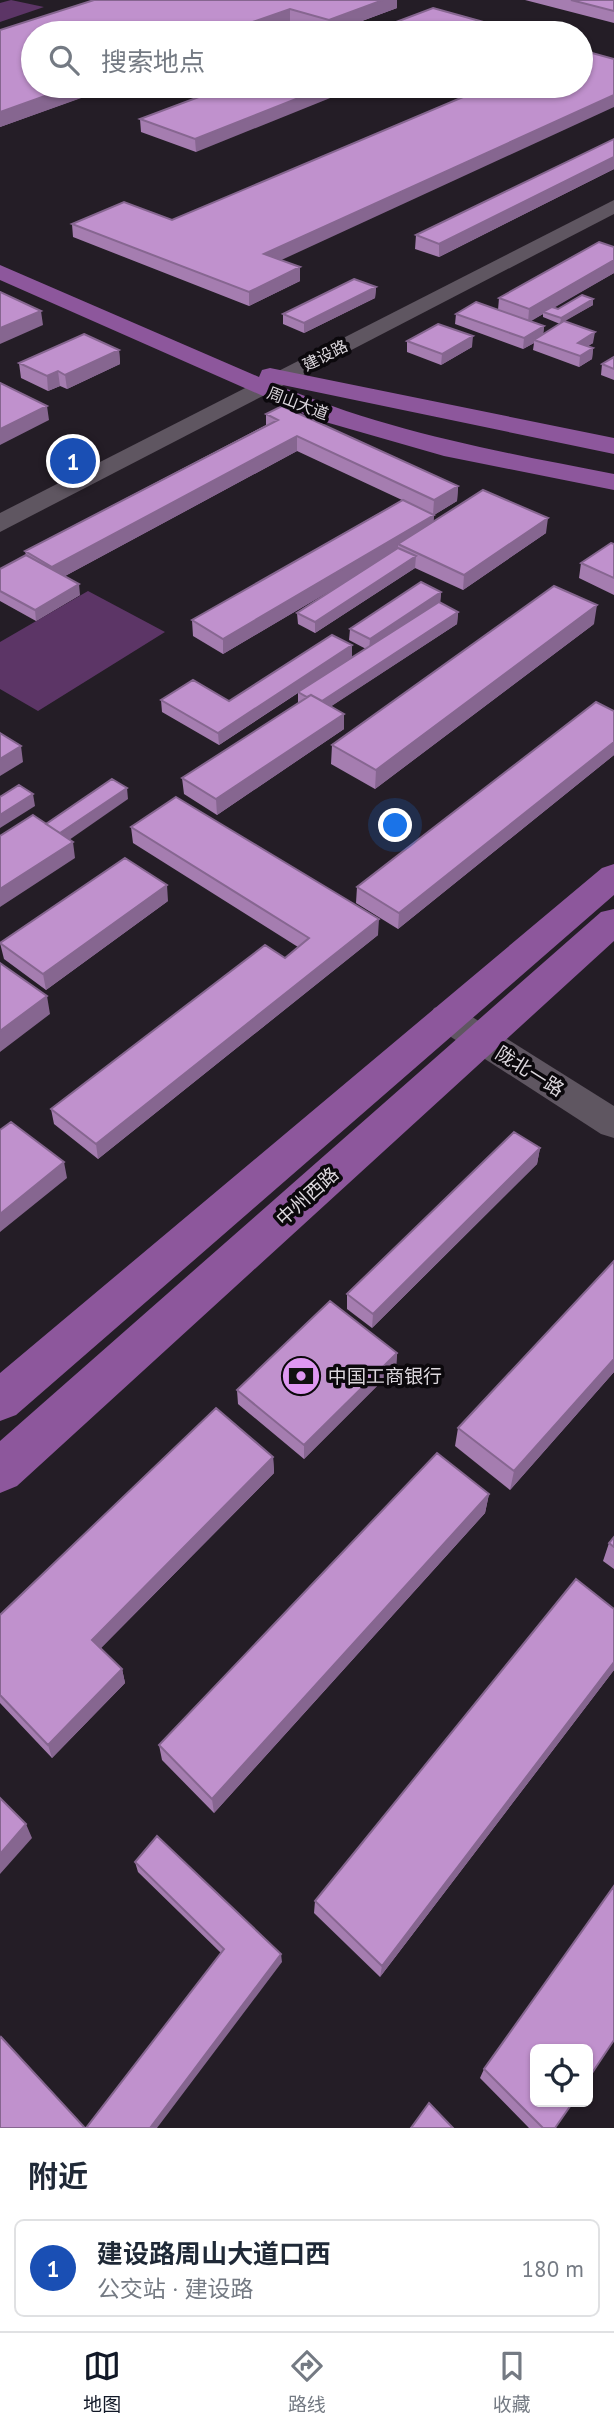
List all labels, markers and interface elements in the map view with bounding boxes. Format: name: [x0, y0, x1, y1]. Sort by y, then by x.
search box: [21, 21, 593, 98]
icon: search: [45, 41, 83, 79]
text: 搜索地点: [101, 45, 205, 78]
street label: 建设路: [299, 335, 351, 375]
street label: 周山大道: [265, 382, 331, 424]
pin: 1: [50, 435, 96, 487]
your location: [378, 808, 412, 842]
street label: 陇北一路: [491, 1041, 569, 1101]
street label: 中州西路: [271, 1162, 343, 1230]
bank icon: 中国工商银行: [280, 1355, 322, 1397]
place label: 中国工商银行: [328, 1364, 442, 1388]
map controls: [530, 2044, 593, 2107]
button: locate: [530, 2044, 593, 2107]
text: 附近: [28, 2156, 88, 2195]
text: 建设路周山大道口西: [97, 2237, 331, 2270]
text: 1: [46, 2254, 60, 2283]
text: 180 m: [522, 2254, 584, 2283]
text: 公交站 · 建设路: [97, 2274, 253, 2303]
tab: 地图: [83, 2347, 121, 2416]
tab: 路线: [288, 2347, 326, 2416]
tab: 收藏: [493, 2347, 531, 2416]

